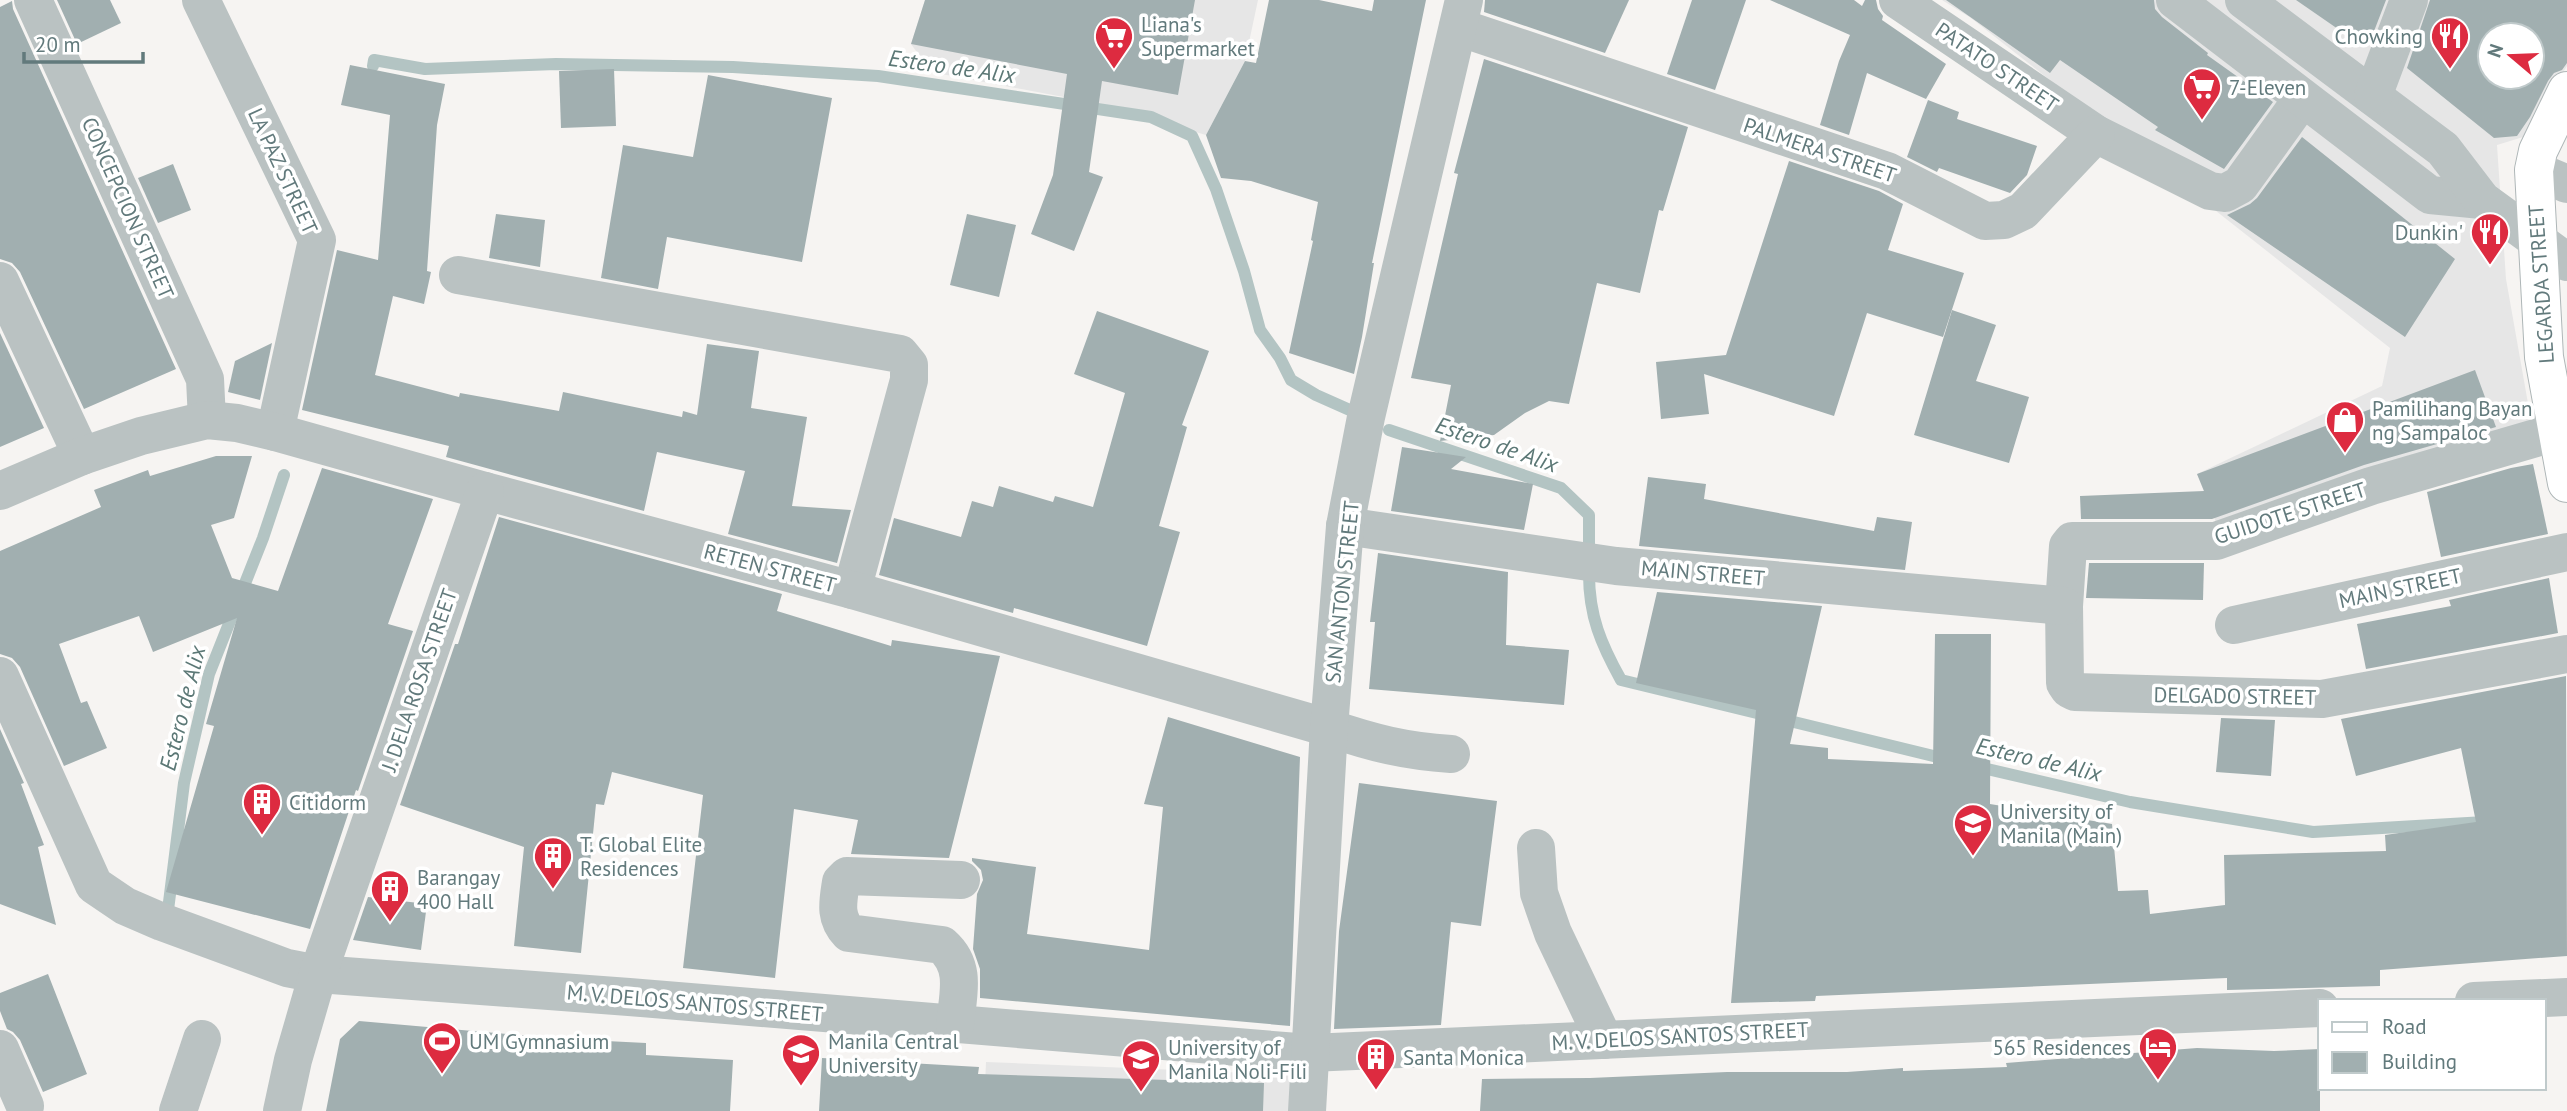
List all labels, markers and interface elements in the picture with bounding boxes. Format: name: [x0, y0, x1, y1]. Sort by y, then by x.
place label: Liana's Supermarket: [1141, 11, 1255, 62]
supermarket icon: Liana's Supermarket: [1093, 15, 1135, 70]
restaurant icon: Chowking: [2429, 15, 2471, 70]
street label: PATATO STREET: [1930, 16, 2064, 118]
scale bar: [24, 21, 144, 65]
north arrow: [2476, 21, 2546, 91]
place label: Chowking: [2335, 23, 2423, 50]
text: 20 m: [35, 31, 81, 58]
text: N: [2482, 41, 2508, 60]
water label: Estero de Alix: [887, 43, 1018, 89]
supermarket icon: 7-Eleven: [2181, 66, 2223, 121]
place label: 7-Eleven: [2229, 74, 2306, 101]
street label: LA PAZ STREET: [242, 104, 324, 239]
street label: PALMERA STREET: [1740, 111, 1900, 189]
street label: CONCEPCION STREET: [76, 113, 180, 303]
street label: LEGARDA STREET: [2522, 203, 2560, 364]
restaurant icon: Dunkin': [2469, 211, 2511, 266]
place label: Dunkin': [2395, 219, 2463, 246]
place label: Pamilihang Bayan ng Sampaloc: [2372, 395, 2533, 446]
shop icon: Pamilihang Bayan ng Sampaloc: [2324, 399, 2366, 454]
water label: Estero de Alix: [1432, 409, 1563, 479]
street label: GUIDOTE STREET: [2211, 476, 2370, 550]
street label: SAN ANTON STREET: [1319, 499, 1365, 684]
street label: RETEN STREET: [701, 537, 839, 599]
street label: MAIN STREET: [1640, 554, 1766, 592]
street label: MAIN STREET: [2336, 562, 2464, 614]
street label: J. DELA ROSA STREET: [375, 585, 463, 776]
water label: Estero de Alix: [152, 642, 212, 773]
street label: DELGADO STREET: [2153, 681, 2317, 711]
water label: Estero de Alix: [1974, 731, 2105, 788]
building icon: Citidorm: [241, 781, 283, 836]
place label: Citidorm: [289, 789, 366, 816]
place label: University of Manila (Main): [2000, 798, 2122, 849]
school or university icon: University of Manila (Main): [1952, 802, 1994, 857]
place label: T. Global Elite Residences: [580, 831, 702, 882]
building icon: T. Global Elite Residences: [532, 835, 574, 890]
place label: Barangay 400 Hall: [417, 864, 500, 915]
building icon: Barangay 400 Hall: [369, 868, 411, 923]
street label: M. V. DELOS SANTOS STREET: [566, 978, 825, 1028]
legend: [2318, 999, 2546, 1090]
text: Road: [2382, 1013, 2426, 1040]
street label: M. V. DELOS SANTOS STREET: [1551, 1016, 1809, 1056]
sports icon: UM Gymnasium: [421, 1020, 463, 1075]
hotel icon: 565 Residences: [2137, 1026, 2179, 1081]
place label: UM Gymnasium: [469, 1028, 609, 1055]
place label: Manila Central University: [828, 1028, 959, 1079]
school or university icon: Manila Central University: [780, 1032, 822, 1087]
place label: University of Manila Noli-Fili: [1168, 1034, 1307, 1085]
place label: 565 Residences: [1992, 1034, 2131, 1061]
building icon: Santa Monica: [1355, 1036, 1397, 1091]
school or university icon: University of Manila Noli-Fili: [1120, 1038, 1162, 1093]
place label: Santa Monica: [1403, 1044, 1524, 1071]
text: Building: [2382, 1048, 2457, 1075]

